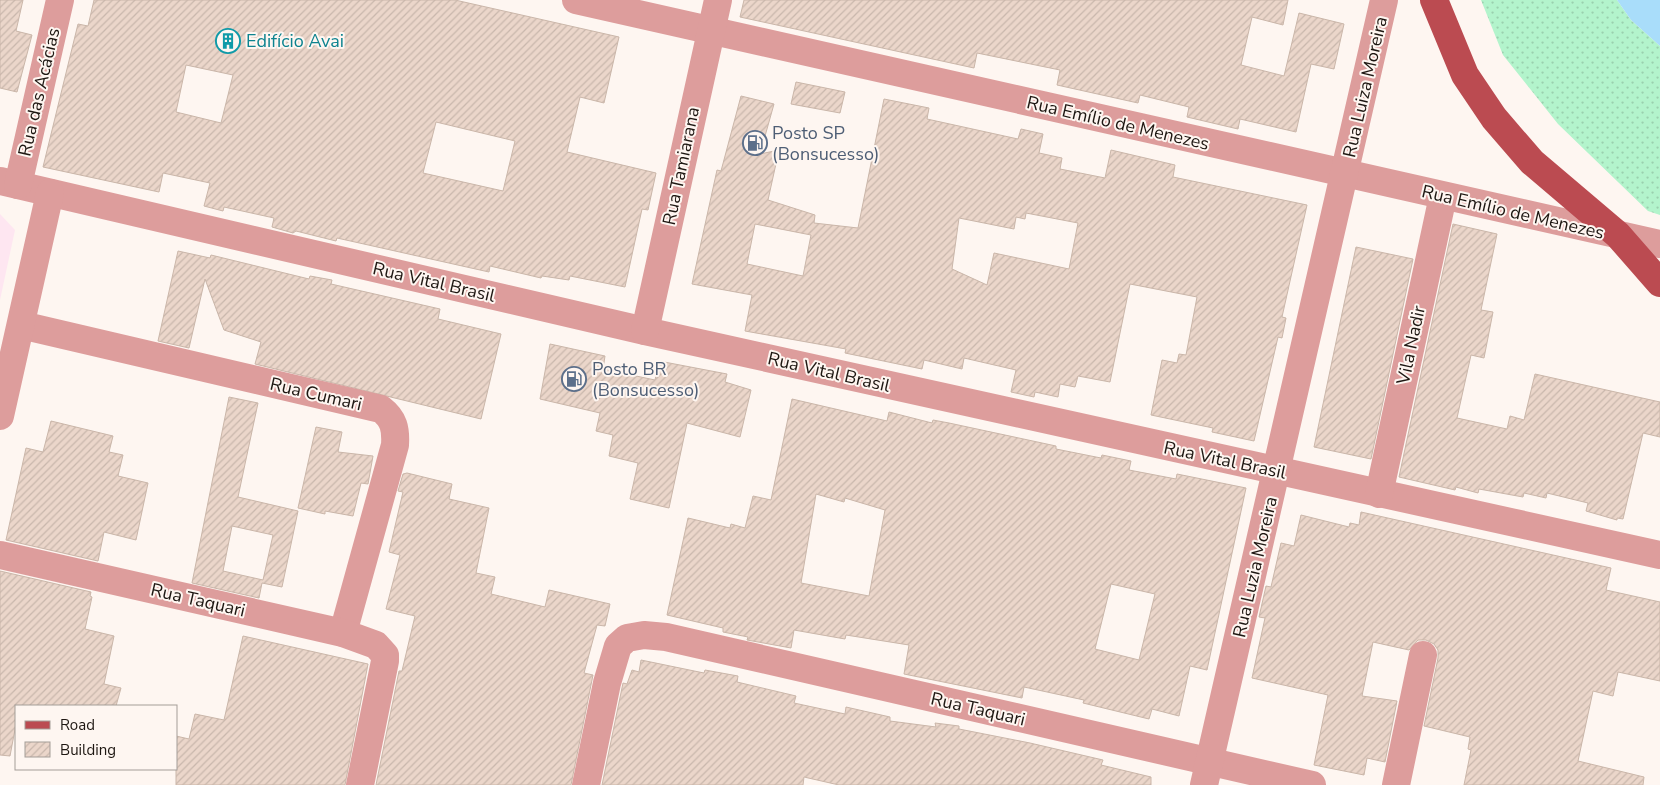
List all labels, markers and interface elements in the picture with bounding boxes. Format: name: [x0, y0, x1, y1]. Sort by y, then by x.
street label: Rua Luiza Moreira: [1337, 14, 1393, 160]
street label: Rua das Acácias: [13, 25, 65, 159]
building icon: Edifício Avai: [215, 28, 241, 54]
place label: Edifício Avai: [246, 29, 344, 53]
street label: Rua Emílio de Menezes: [1024, 90, 1212, 156]
street label: Rua Tamiarana: [657, 105, 705, 227]
place label: Posto SP (Bonsucesso): [772, 121, 879, 166]
fuel station icon: Posto SP (Bonsucesso): [742, 130, 768, 156]
street label: Rua Emílio de Menezes: [1419, 179, 1607, 245]
street label: Rua Vital Brasil: [370, 256, 498, 308]
street label: Vila Nadir: [1391, 303, 1431, 388]
street label: Rua Vital Brasil: [765, 346, 893, 398]
place label: Posto BR (Bonsucesso): [592, 357, 699, 402]
fuel station icon: Posto BR (Bonsucesso): [561, 366, 587, 392]
street label: Rua Cumari: [268, 372, 364, 416]
street label: Rua Vital Brasil: [1161, 435, 1289, 485]
street label: Rua Luzia Moreira: [1227, 494, 1283, 640]
street label: Rua Taquari: [149, 578, 247, 622]
street label: Rua Taquari: [929, 687, 1027, 731]
legend: [15, 705, 178, 770]
text: Road: [60, 715, 95, 735]
text: Building: [60, 740, 116, 760]

